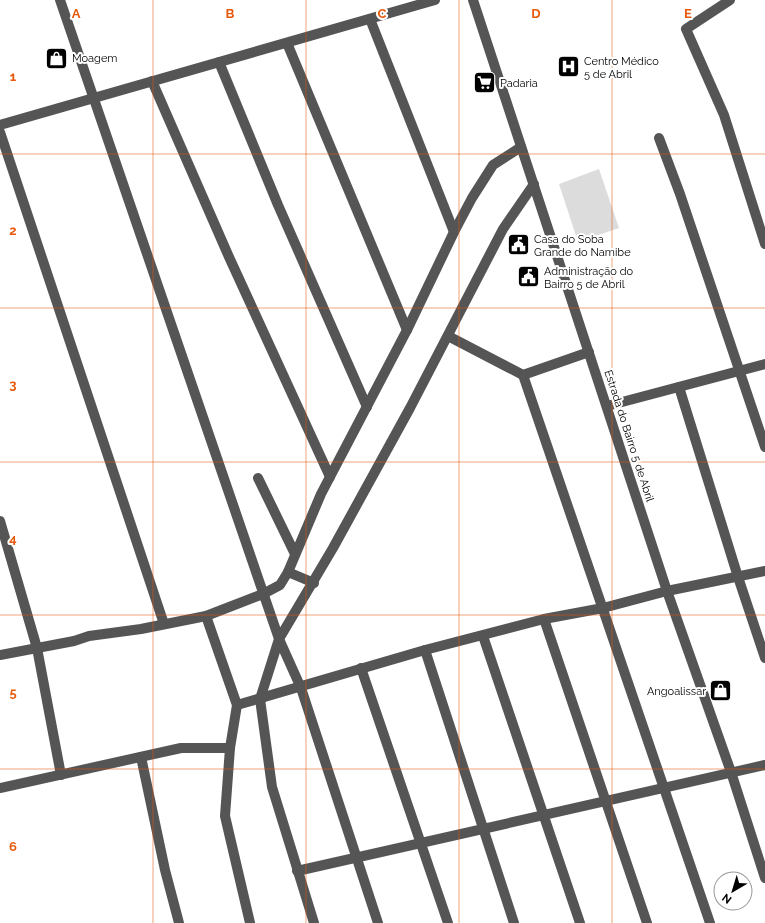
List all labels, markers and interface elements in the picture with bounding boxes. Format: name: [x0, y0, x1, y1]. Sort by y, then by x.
text: A: [72, 6, 81, 21]
text: B: [226, 6, 235, 21]
text: C: [378, 6, 387, 21]
text: D: [531, 6, 541, 21]
text: E: [684, 6, 692, 21]
shop icon: Moagem: [44, 45, 70, 71]
place label: Moagem: [72, 52, 117, 65]
hospital icon: Centro Médico 5 de Abril: [555, 54, 581, 80]
place label: Centro Médico 5 de Abril: [584, 55, 659, 81]
text: 1: [10, 69, 17, 84]
supermarket icon: Padaria: [471, 70, 497, 96]
place label: Padaria: [500, 77, 538, 90]
text: 2: [9, 223, 17, 238]
public building icon: Casa do Soba Grande do Namibe: [506, 232, 532, 258]
place label: Casa do Soba Grande do Namibe: [534, 233, 631, 259]
public building icon: Administração do Bairro 5 de Abril: [516, 264, 542, 290]
place label: Administração do Bairro 5 de Abril: [544, 265, 633, 291]
street label: Estrada do Bairro 5 de Abril: [601, 368, 657, 504]
text: 3: [9, 377, 17, 392]
text: 4: [9, 531, 17, 546]
shop icon: Angoalissar: [708, 678, 734, 704]
text: 5: [9, 685, 17, 700]
place label: Angoalissar: [647, 685, 706, 698]
text: 6: [9, 839, 17, 854]
north arrow: [713, 871, 753, 911]
text: N: [720, 891, 734, 906]

